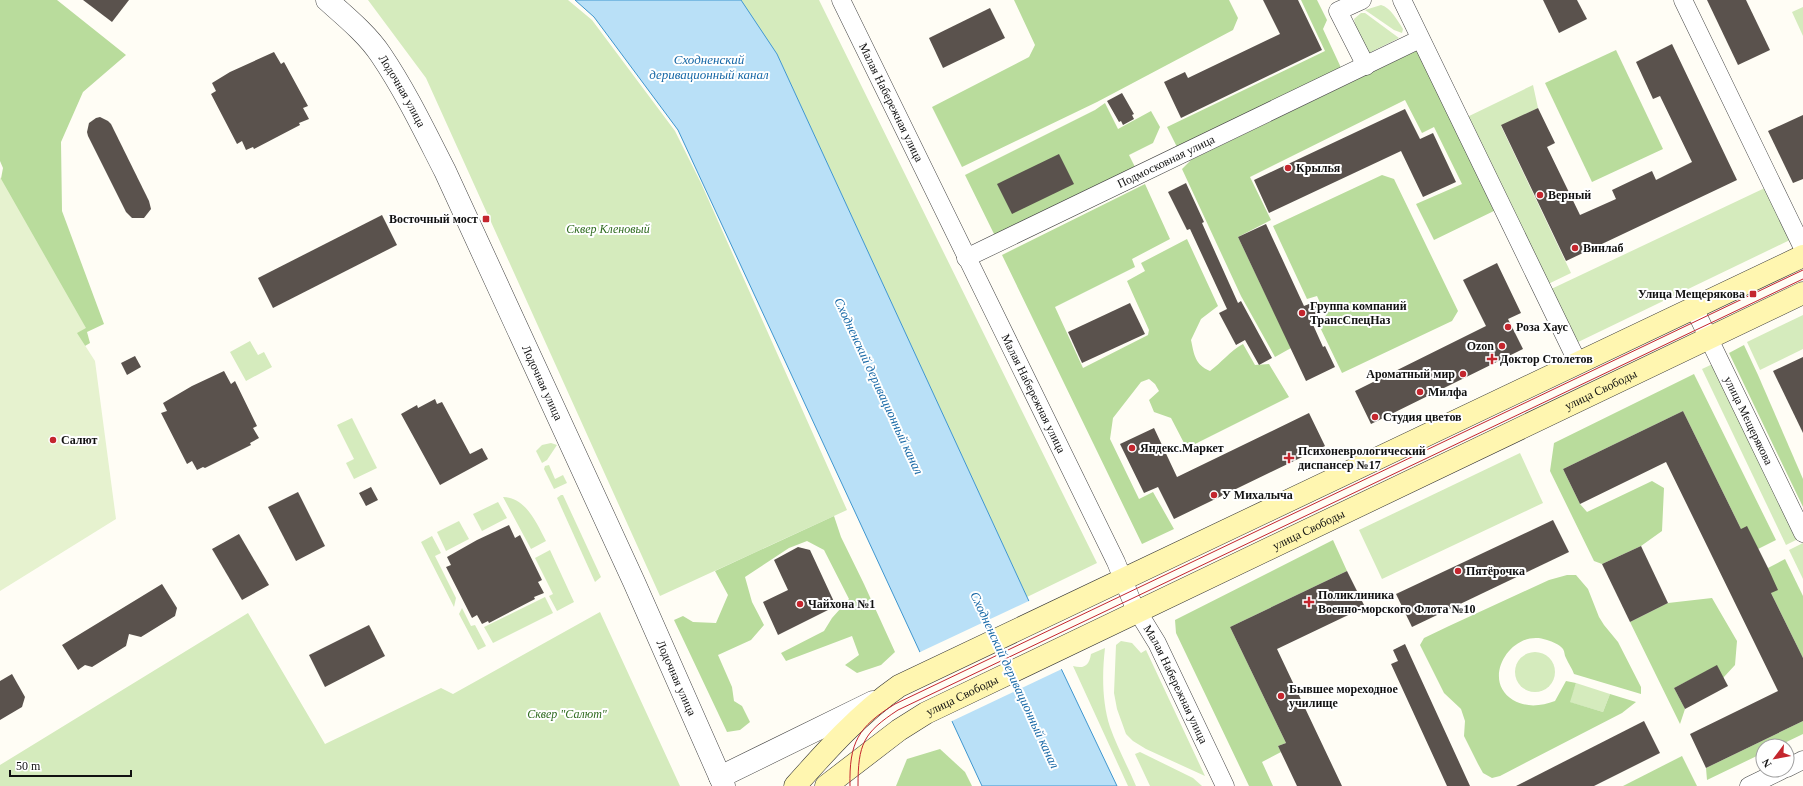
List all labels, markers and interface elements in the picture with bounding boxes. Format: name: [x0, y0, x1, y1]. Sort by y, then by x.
street label: Малая Набережная улица: [856, 41, 926, 165]
street label: Лодочная улица: [376, 52, 429, 130]
water label: Сходненский деривационный канал: [649, 52, 769, 82]
street label: Подмосковная улица: [1115, 132, 1218, 191]
place label: Крылья: [1296, 161, 1341, 175]
marker: Крылья: [1283, 163, 1293, 173]
place label: Верный: [1548, 188, 1591, 202]
marker: Верный: [1535, 190, 1545, 200]
place label: Восточный мост: [389, 212, 478, 226]
marker: Восточный мост: [481, 214, 491, 224]
park label: Сквер Кленовый: [566, 222, 650, 236]
place label: Винлаб: [1583, 241, 1624, 255]
marker: Винлаб: [1570, 243, 1580, 253]
place label: Улица Мещерякова: [1638, 287, 1745, 301]
marker: Улица Мещерякова: [1748, 289, 1758, 299]
water label: Сходненский деривационный канал: [831, 295, 927, 477]
place label: Группа компаний ТрансСпецНаз: [1310, 299, 1407, 327]
marker: Группа компаний ТрансСпецНаз: [1297, 308, 1307, 318]
place label: Роза Хаус: [1516, 320, 1569, 334]
marker: Роза Хаус: [1503, 322, 1513, 332]
street label: Малая Набережная улица: [998, 332, 1069, 456]
place label: Ozon: [1467, 339, 1494, 353]
marker: Ozon: [1497, 341, 1507, 351]
street label: Лодочная улица: [519, 343, 566, 423]
place label: Доктор Столетов: [1500, 352, 1593, 366]
marker: Доктор Столетов: [1487, 354, 1497, 364]
place label: Ароматный мир: [1366, 367, 1455, 381]
street label: улица Свободы: [1562, 367, 1639, 413]
marker: Ароматный мир: [1458, 369, 1468, 379]
street label: улица Мещерякова: [1721, 374, 1776, 468]
place label: Милфа: [1428, 385, 1467, 399]
marker: Милфа: [1415, 387, 1425, 397]
place label: Студия цветов: [1383, 410, 1462, 424]
marker: Студия цветов: [1370, 412, 1380, 422]
place label: Салют: [61, 433, 98, 447]
marker: Салют: [48, 435, 58, 445]
place label: Яндекс.Маркет: [1140, 441, 1224, 455]
marker: Яндекс.Маркет: [1127, 443, 1137, 453]
place label: Психоневрологический диспансер №17: [1298, 444, 1426, 472]
marker: Психоневрологический диспансер №17: [1283, 452, 1295, 464]
place label: У Михалыча: [1222, 488, 1293, 502]
marker: У Михалыча: [1209, 490, 1219, 500]
street label: улица Свободы: [1270, 507, 1347, 553]
place label: Пятёрочка: [1466, 564, 1525, 578]
marker: Пятёрочка: [1453, 566, 1463, 576]
place label: Поликлиника Военно-морского Флота №10: [1318, 588, 1475, 616]
water label: Сходненский деривационный канал: [967, 589, 1063, 771]
marker: Поликлиника Военно-морского Флота №10: [1303, 596, 1315, 608]
place label: Чайхона №1: [808, 597, 875, 611]
marker: Чайхона №1: [795, 599, 805, 609]
street label: Малая Набережная улица: [1140, 622, 1211, 747]
street label: Лодочная улица: [653, 638, 699, 718]
street label: улица Свободы: [924, 672, 1000, 719]
place label: Бывшее мореходное училище: [1289, 682, 1399, 710]
marker: Бывшее мореходное училище: [1276, 691, 1286, 701]
park label: Сквер "Салют": [527, 707, 608, 721]
north arrow: [1755, 738, 1795, 778]
scale bar: [10, 752, 131, 778]
text: N: [1759, 757, 1774, 770]
text: 50 m: [16, 759, 41, 773]

